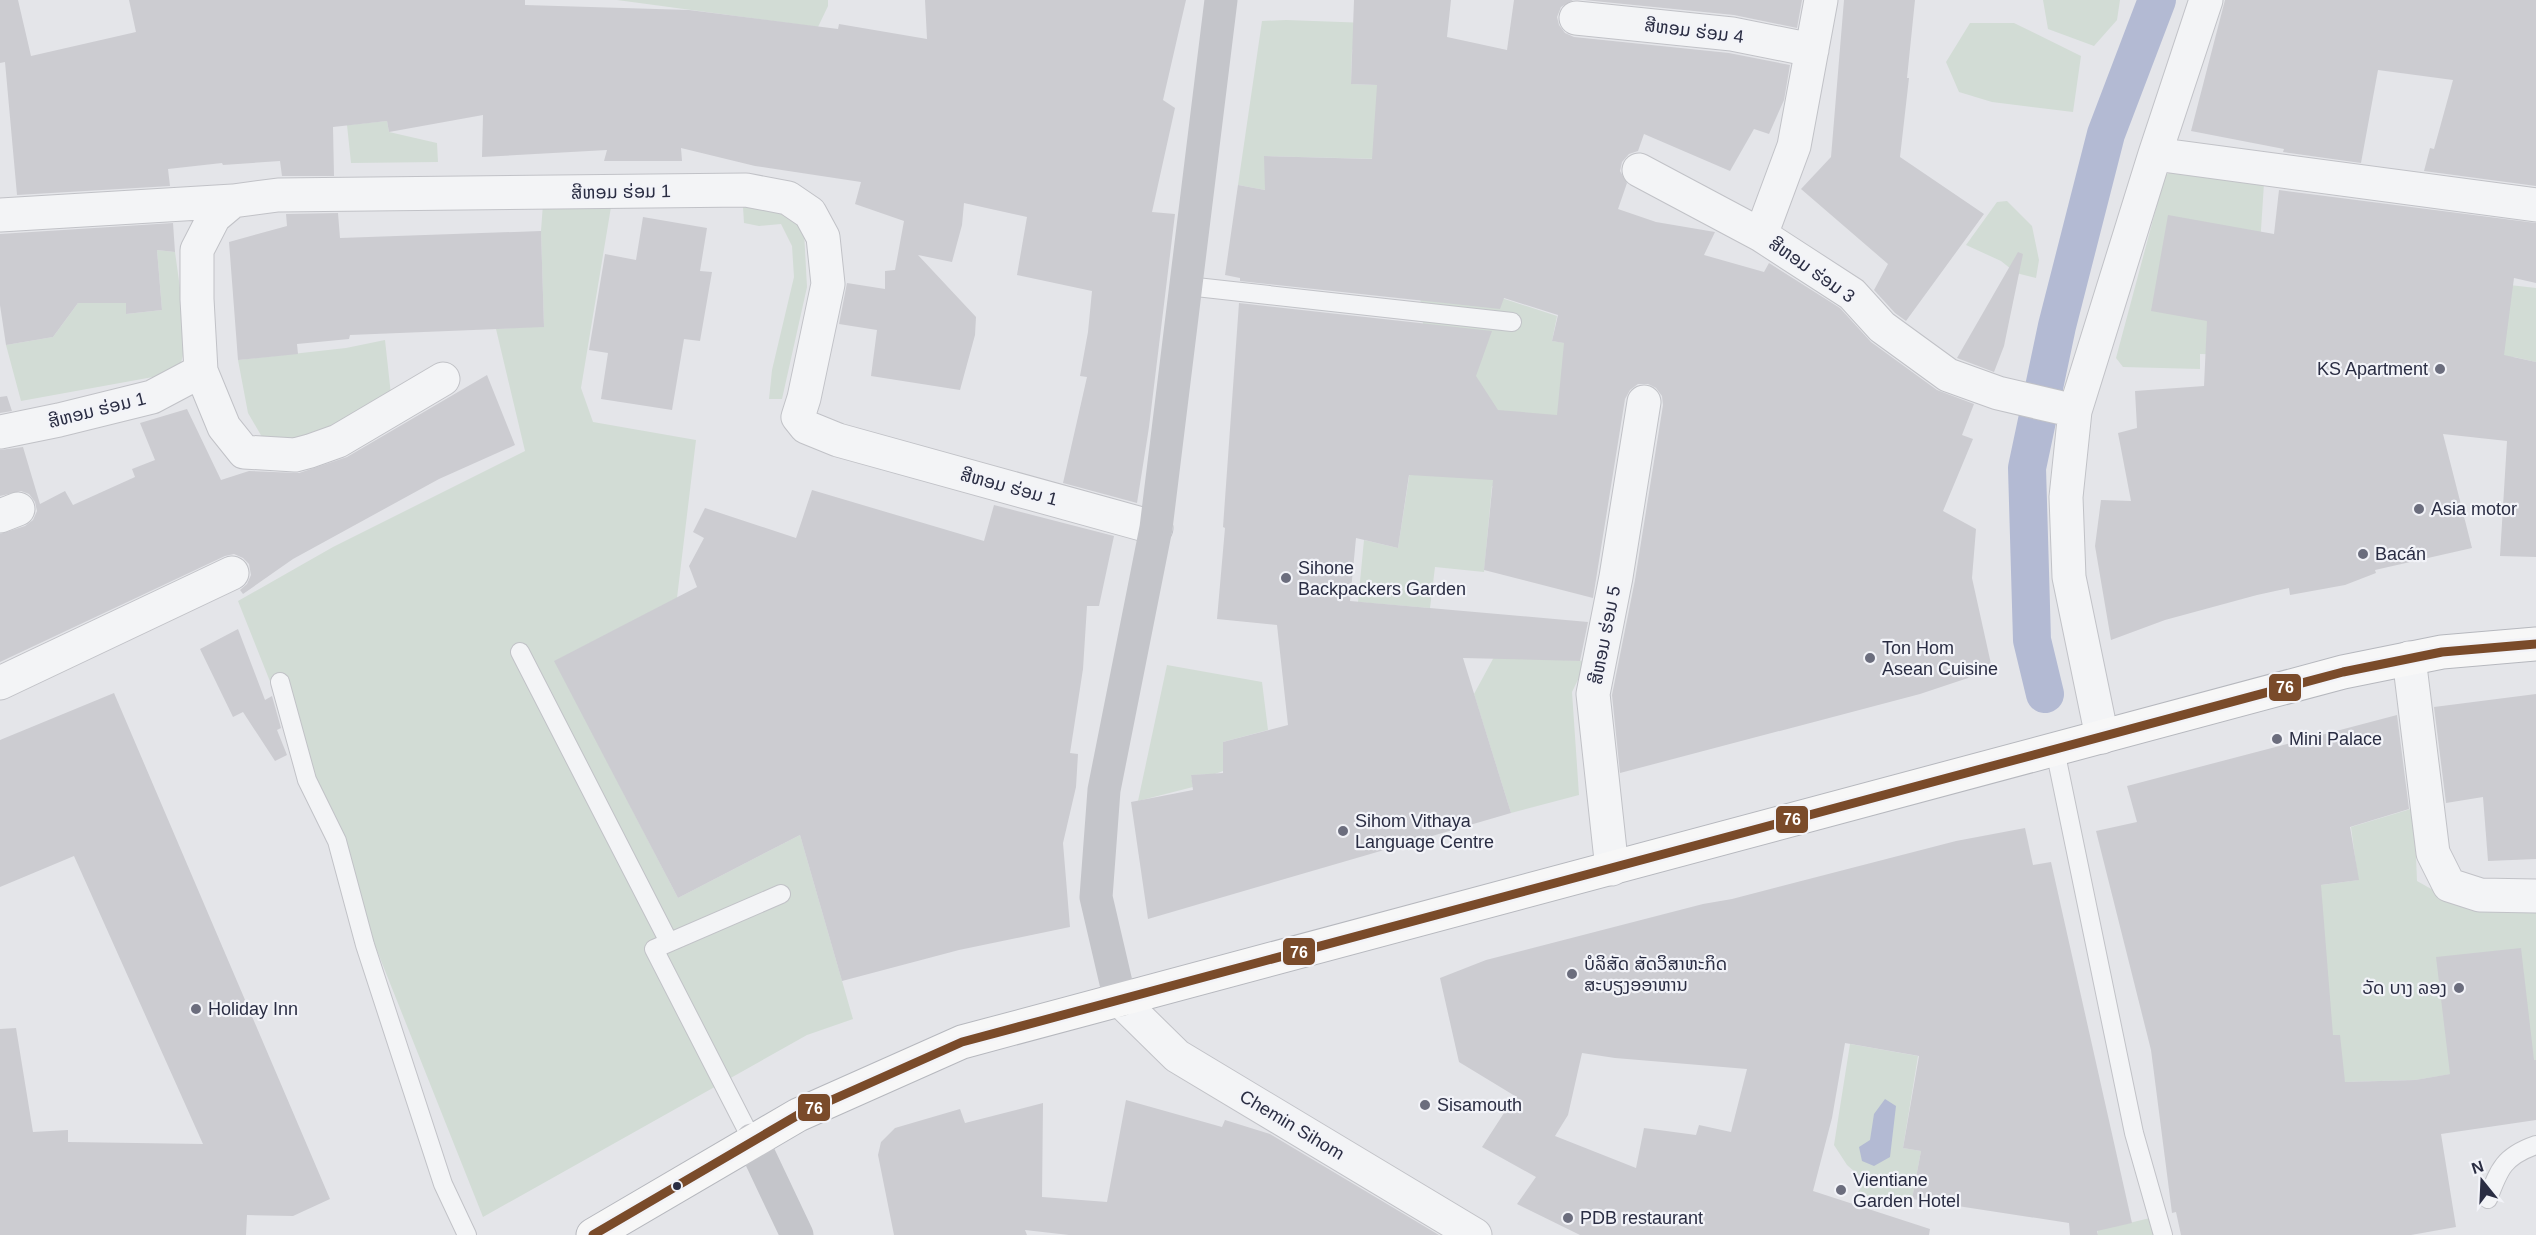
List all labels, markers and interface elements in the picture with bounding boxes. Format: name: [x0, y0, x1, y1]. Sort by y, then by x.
street label: ສີຫອມ ຮ່ອມ 4: [1643, 15, 1745, 47]
street label: ສີຫອມ ຮ່ອມ 1: [571, 181, 671, 203]
street label: ສີຫອມ ຮ່ອມ 3: [1765, 233, 1859, 307]
place label: KS Apartment: [2317, 359, 2428, 379]
marker: KS Apartment: [2433, 362, 2447, 376]
street label: ສີຫອມ ຮ່ອມ 1: [46, 388, 148, 432]
street label: ສີຫອມ ຮ່ອມ 1: [958, 464, 1060, 510]
place label: Asia motor: [2431, 499, 2517, 519]
marker: Asia motor: [2412, 502, 2426, 516]
place label: Bacán: [2375, 544, 2426, 564]
marker: Bacán: [2356, 547, 2370, 561]
place label: Sihone Backpackers Garden: [1298, 558, 1466, 599]
marker: Sihone Backpackers Garden: [1279, 571, 1293, 585]
street label: ສີຫອມ ຮ່ອມ 5: [1586, 584, 1624, 686]
place label: Ton Hom Asean Cuisine: [1882, 638, 1998, 679]
marker: Ton Hom Asean Cuisine: [1863, 651, 1877, 665]
line badge: 76: [2268, 673, 2302, 702]
text: 76: [2276, 679, 2294, 696]
place label: Mini Palace: [2289, 729, 2382, 749]
marker: Mini Palace: [2270, 732, 2284, 746]
line badge: 76: [1775, 805, 1809, 834]
place label: Sihom Vithaya Language Centre: [1355, 811, 1494, 852]
text: 76: [1783, 811, 1801, 828]
marker: Sihom Vithaya Language Centre: [1336, 824, 1350, 838]
line badge: 76: [1282, 937, 1316, 966]
text: 76: [1290, 944, 1308, 961]
place label: ບໍລິສັດ ສັດວິສາຫະກິດ ສະບຽງອອາຫານ: [1584, 954, 1727, 996]
marker: ບໍລິສັດ ສັດວິສາຫະກິດ ສະບຽງອອາຫານ: [1565, 967, 1579, 981]
place label: ວັດ ບາງ ລອງ: [2362, 978, 2447, 998]
marker: ວັດ ບາງ ລອງ: [2452, 981, 2466, 995]
place label: Holiday Inn: [208, 999, 298, 1019]
marker: Holiday Inn: [189, 1002, 203, 1016]
street label: Chemin Sihom: [1236, 1086, 1348, 1164]
line badge: 76: [797, 1093, 831, 1122]
place label: Sisamouth: [1437, 1095, 1522, 1115]
marker: Sisamouth: [1418, 1098, 1432, 1112]
text: 76: [805, 1100, 823, 1117]
north arrow: [2452, 1151, 2512, 1211]
text: N: [2469, 1157, 2486, 1177]
place label: Vientiane Garden Hotel: [1853, 1170, 1960, 1211]
unlabelled marker: [671, 1180, 683, 1192]
marker: Vientiane Garden Hotel: [1834, 1183, 1848, 1197]
place label: PDB restaurant: [1580, 1208, 1703, 1228]
marker: PDB restaurant: [1561, 1211, 1575, 1225]

